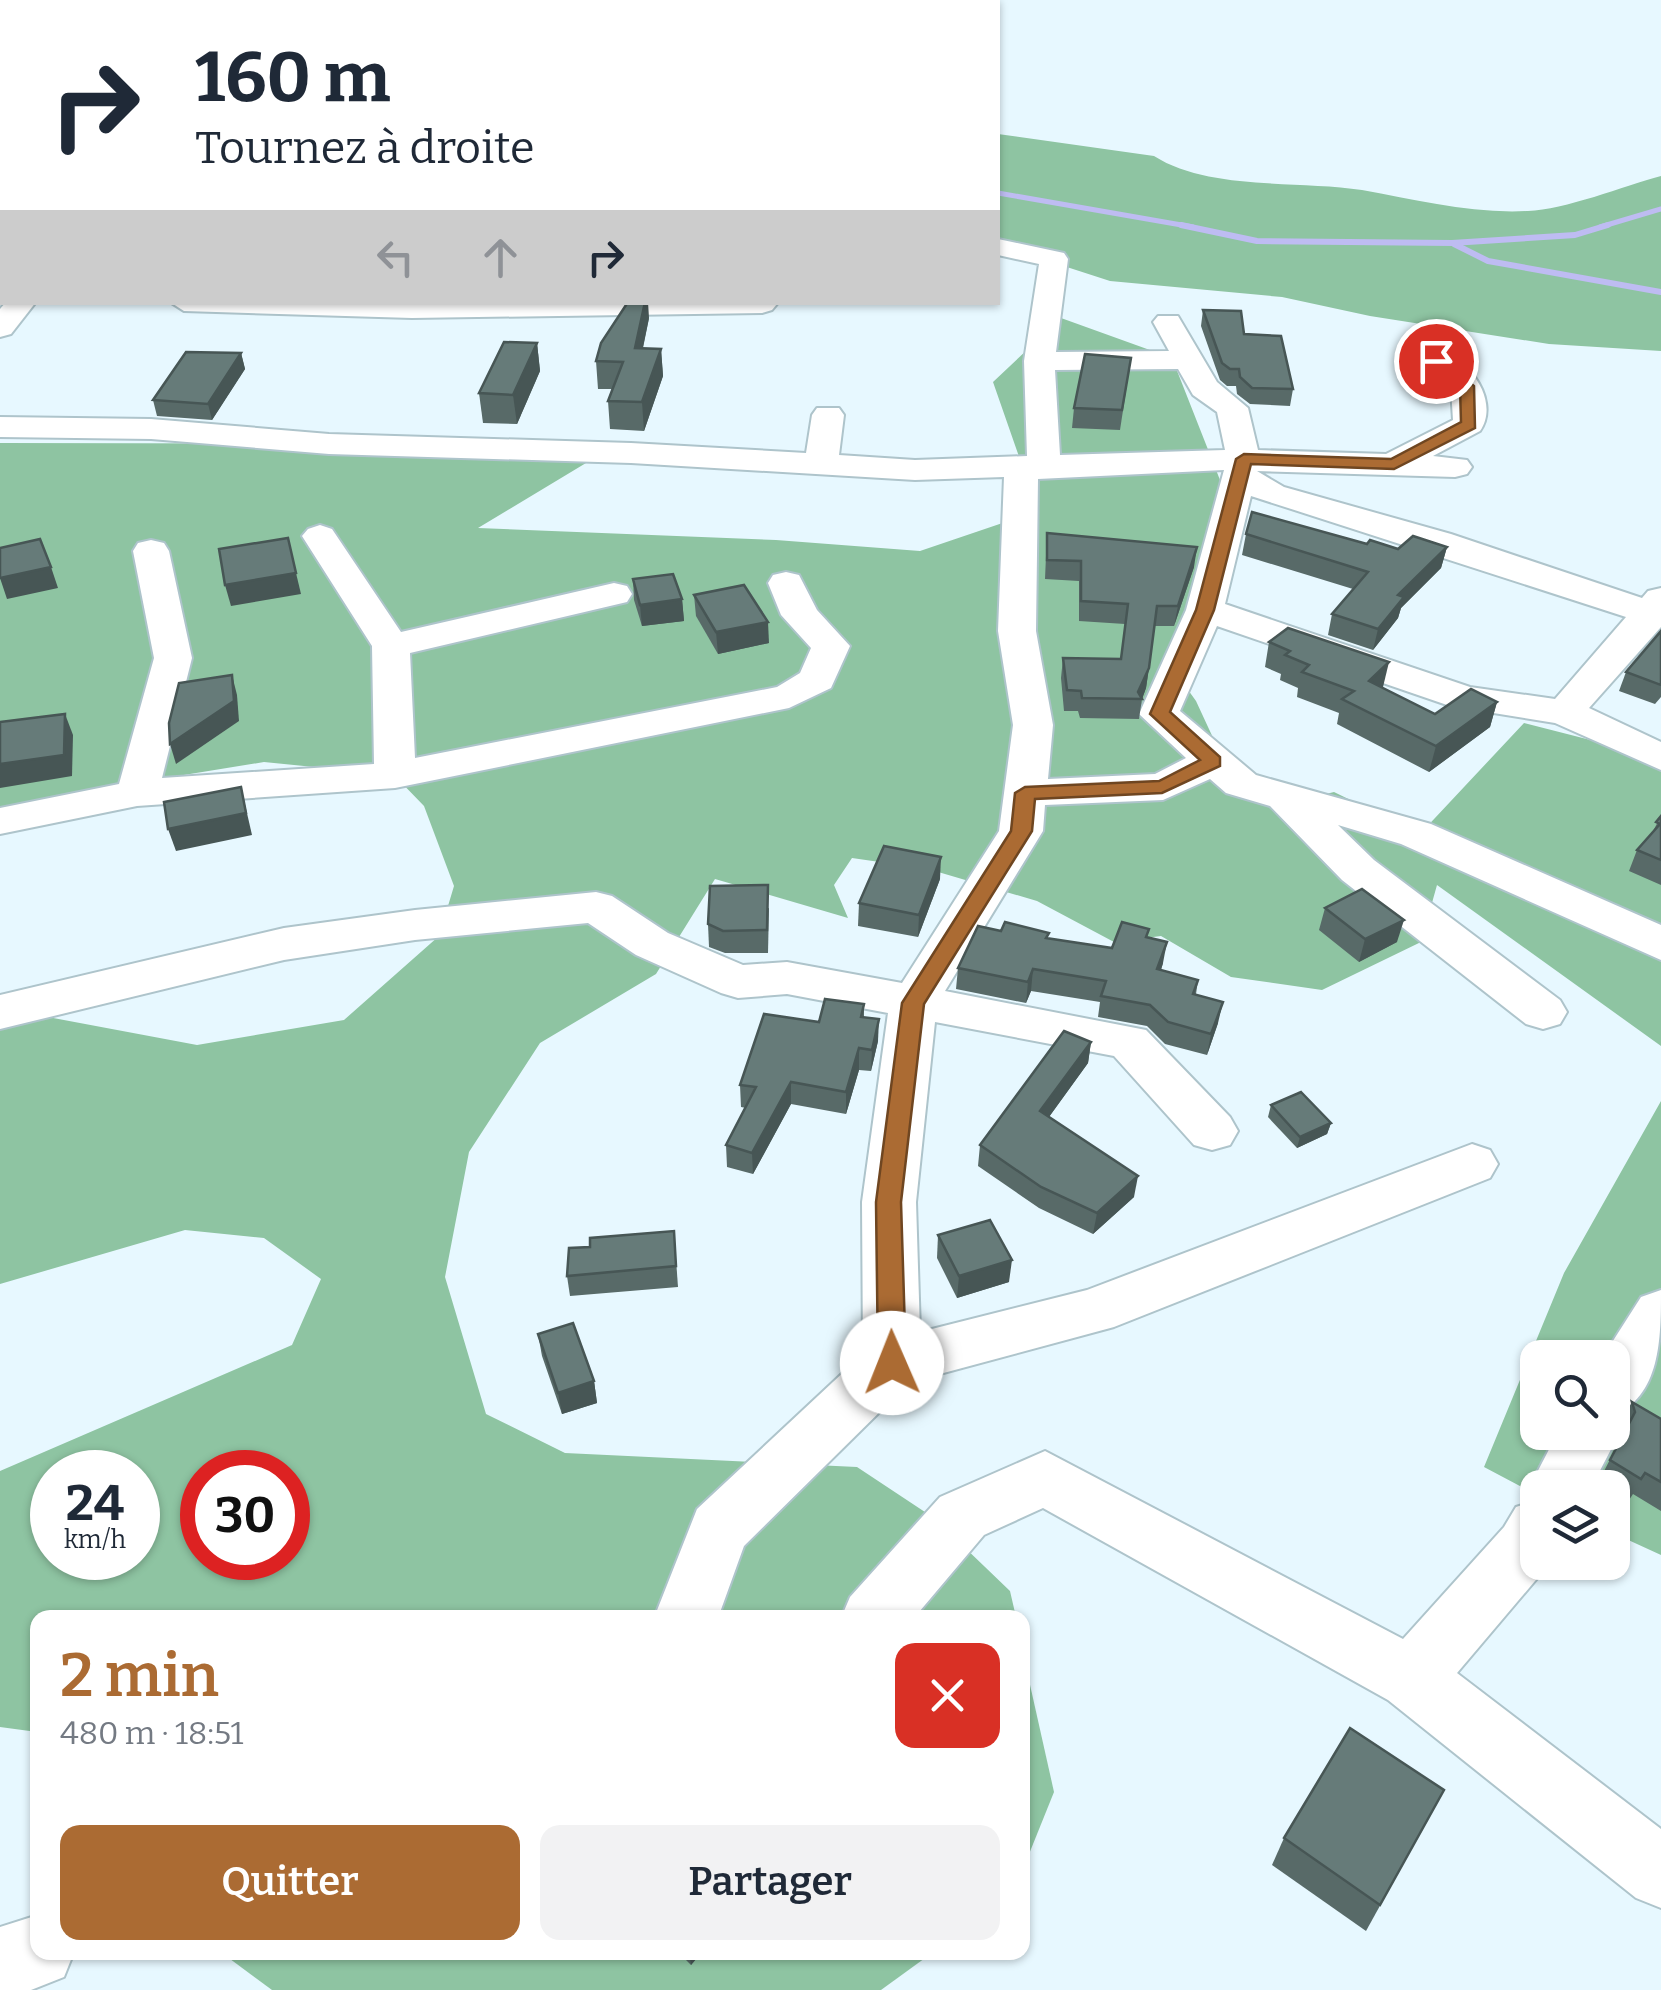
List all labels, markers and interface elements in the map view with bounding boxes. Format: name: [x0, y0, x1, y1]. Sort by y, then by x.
text: 160 m: [195, 36, 390, 120]
icon: right: [30, 40, 160, 170]
text: Tournez à droite: [195, 121, 535, 175]
icon: left: [368, 230, 423, 285]
icon: ahead: [473, 230, 528, 285]
icon: right: [578, 230, 633, 285]
pin: [1394, 319, 1479, 404]
icon: arrive: [1409, 334, 1464, 389]
position arrow: [840, 1311, 944, 1415]
map controls: [1520, 1340, 1630, 1580]
button: search: [1520, 1340, 1630, 1450]
speed limit sign: 30: [180, 1450, 310, 1580]
button: layers: [1520, 1470, 1630, 1580]
text: 24: [66, 1473, 124, 1533]
text: km/h: [64, 1525, 126, 1555]
text: 2 min: [60, 1640, 219, 1712]
button: close: [895, 1643, 1000, 1748]
text: 480 m · 18:51: [60, 1714, 244, 1752]
button: Quitter: [60, 1825, 520, 1940]
button: Partager: [540, 1825, 1000, 1940]

